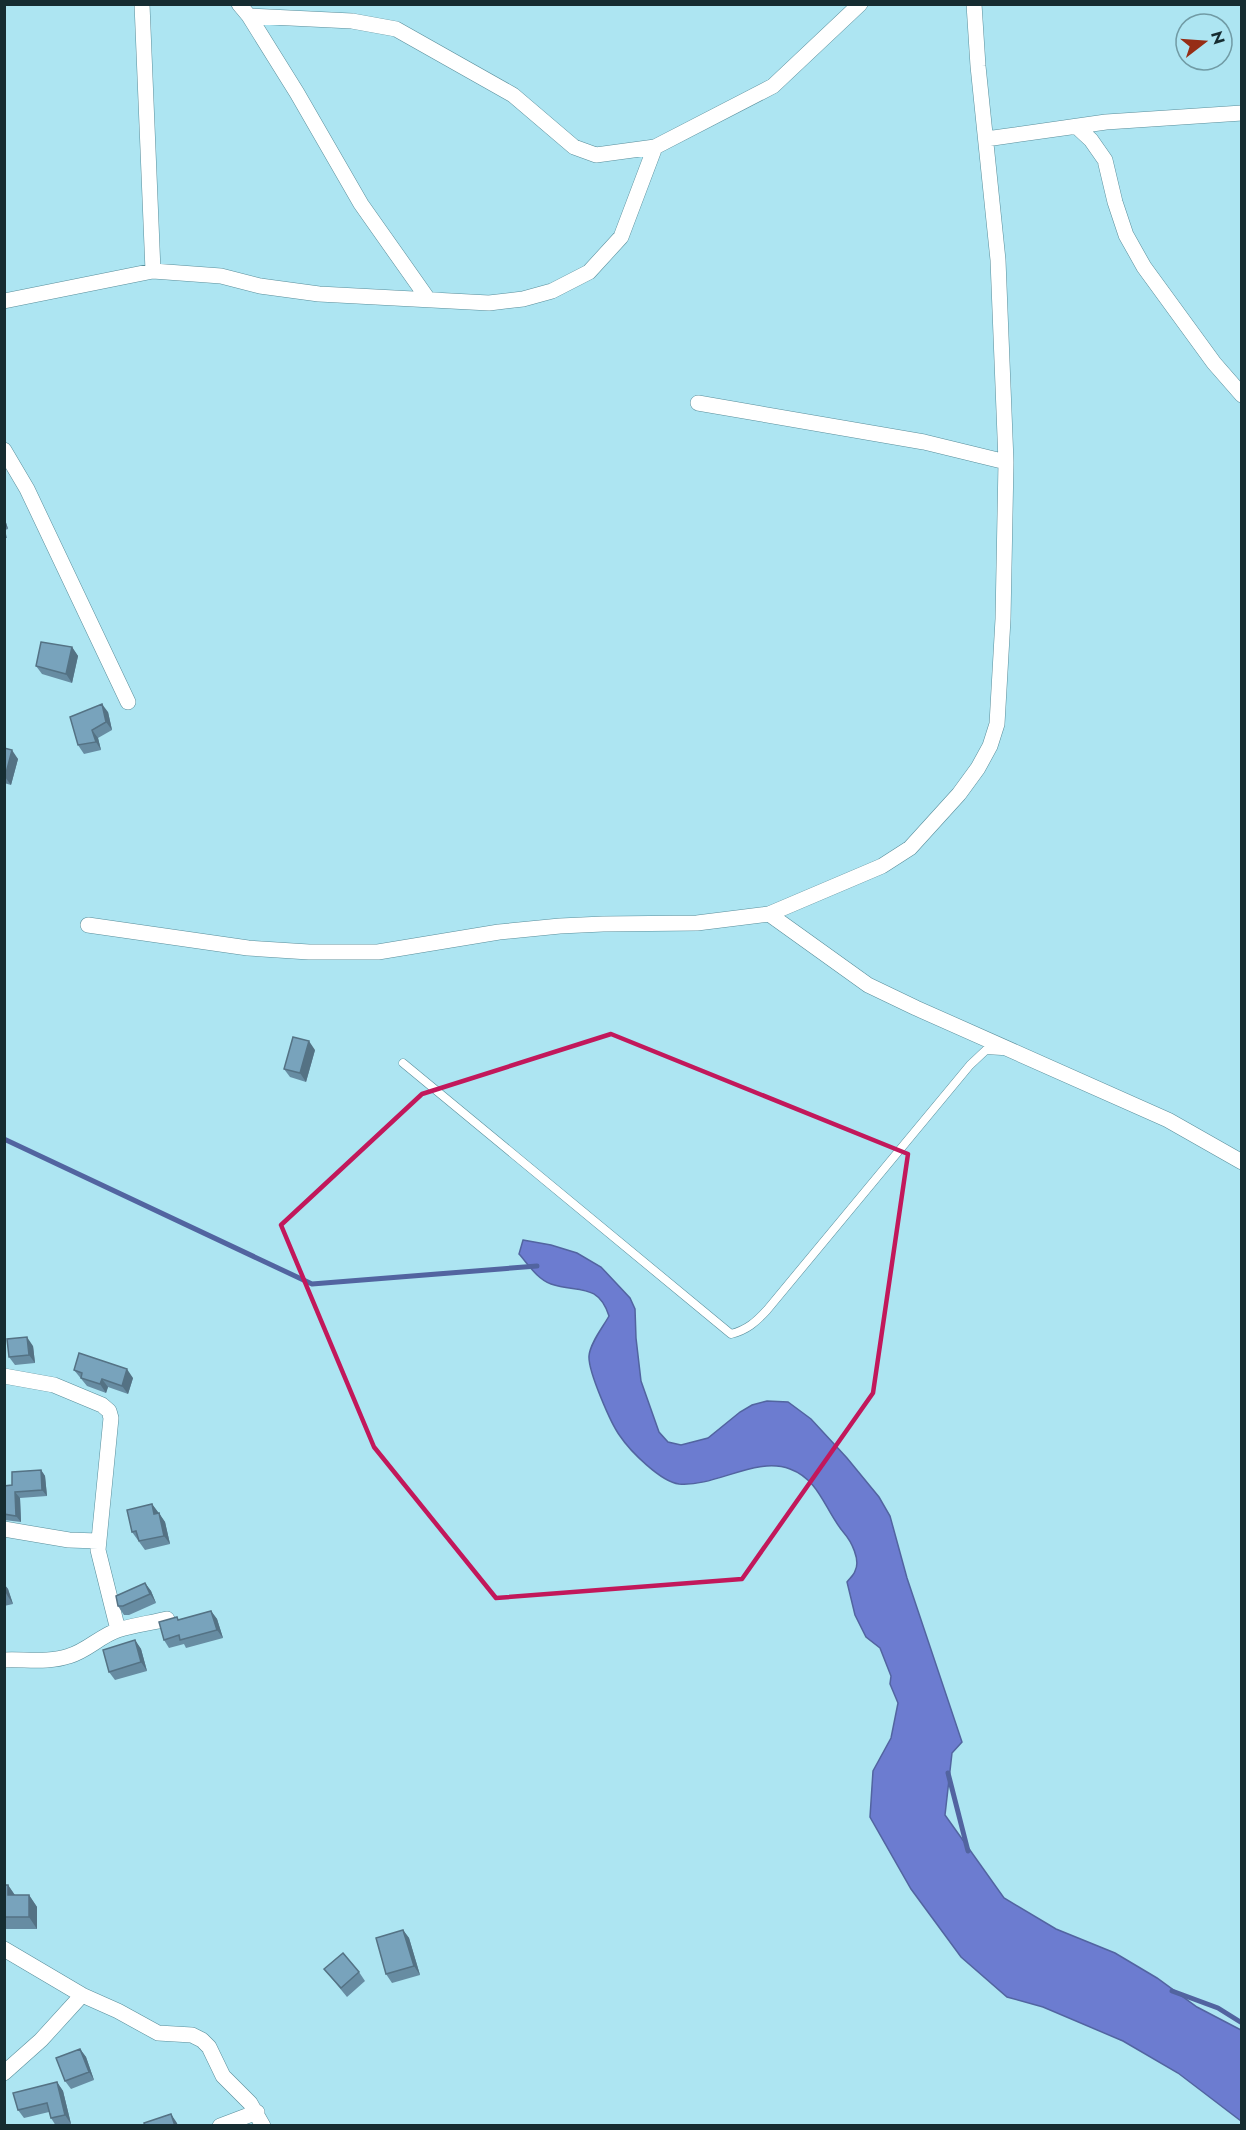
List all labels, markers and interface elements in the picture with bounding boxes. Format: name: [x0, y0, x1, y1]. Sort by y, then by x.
north arrow: [1174, 12, 1234, 72]
text: N: [1205, 28, 1231, 47]

